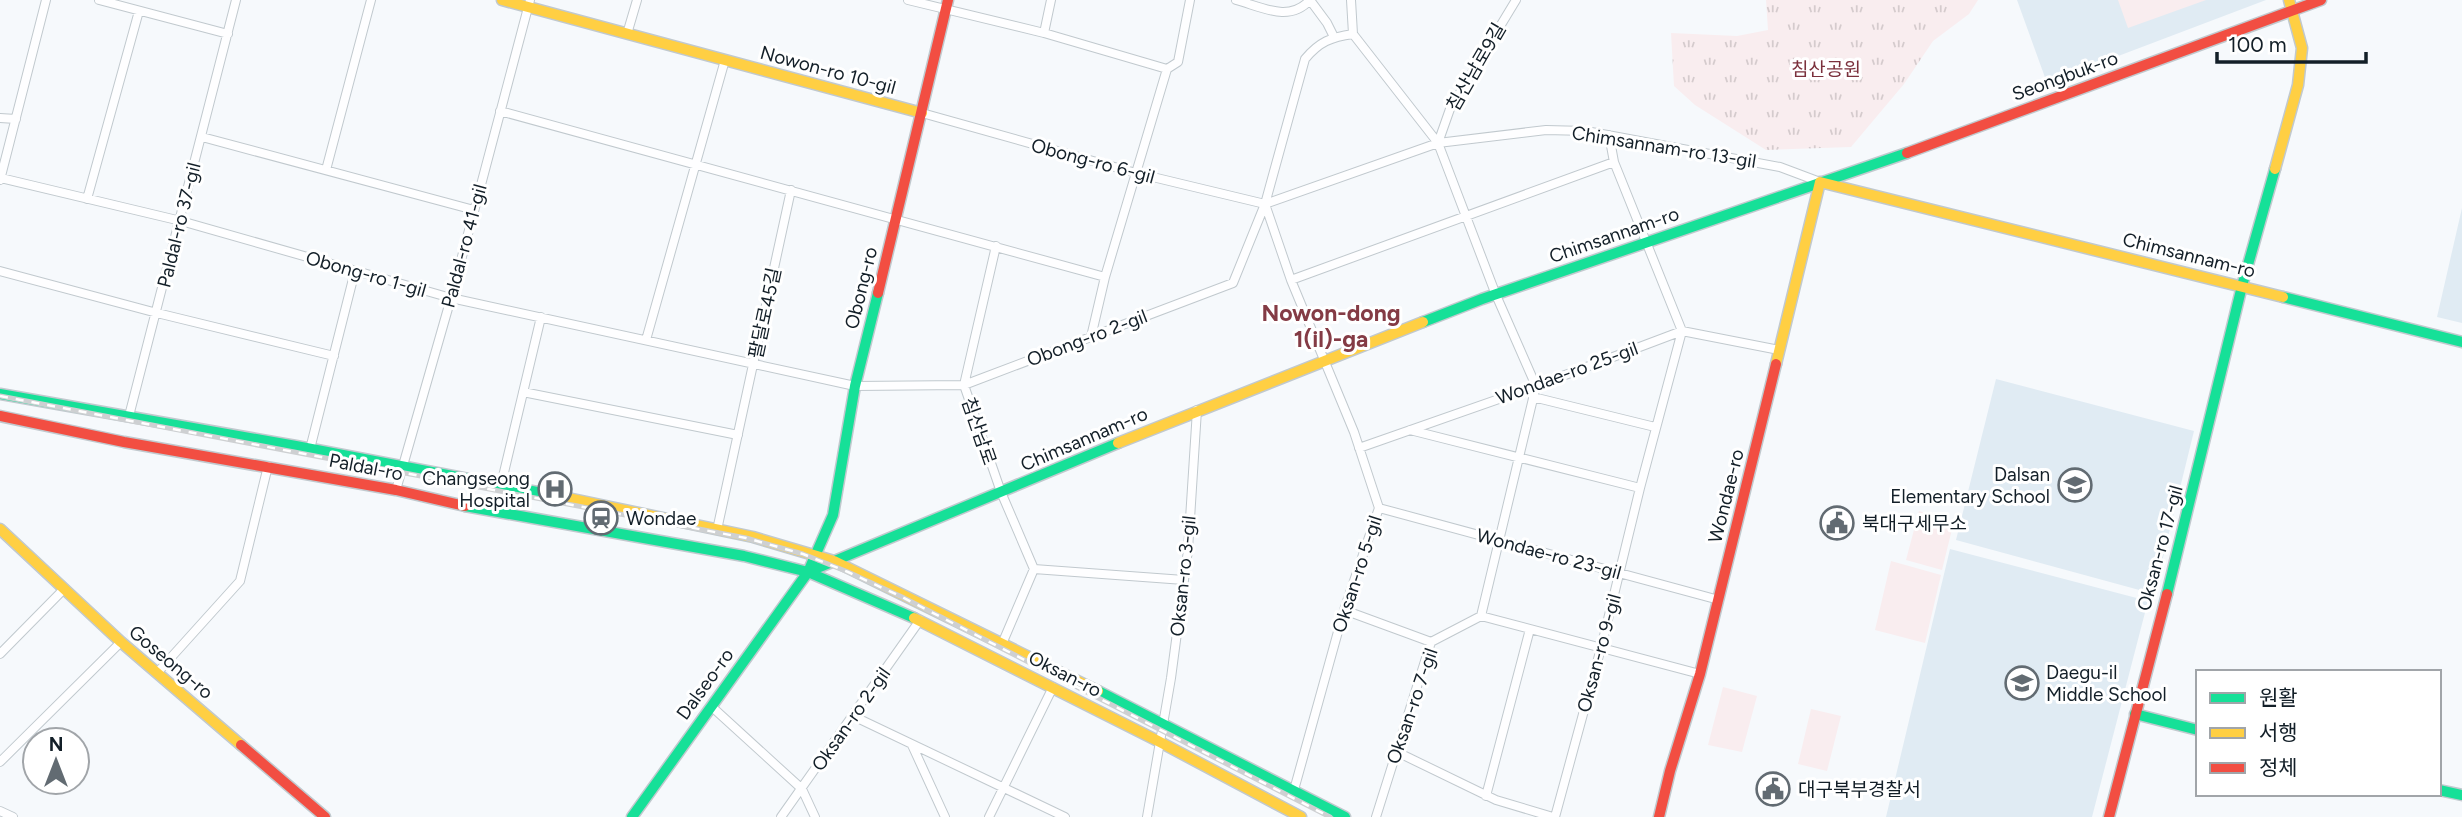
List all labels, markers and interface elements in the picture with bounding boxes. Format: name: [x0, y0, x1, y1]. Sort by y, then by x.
street label: 침산남로9길: [1442, 19, 1510, 115]
scale bar: [2217, 21, 2366, 65]
text: 100 m: [2228, 32, 2287, 57]
street label: Nowon-ro 10-gil: [758, 41, 898, 99]
street label: Seongbuk-ro: [2009, 46, 2121, 106]
park label: 침산공원: [1791, 58, 1861, 81]
street label: Chimsannam-ro 13-gil: [1570, 121, 1758, 173]
street label: Obong-ro 6-gil: [1029, 133, 1157, 189]
street label: Paldal-ro 37-gil: [152, 160, 206, 290]
street label: Paldal-ro 41-gil: [436, 182, 492, 310]
street label: Chimsannam-ro: [1546, 202, 1682, 268]
street label: Chimsannam-ro: [2120, 227, 2258, 283]
street label: Obong-ro: [840, 244, 882, 332]
street label: Obong-ro 1-gil: [303, 246, 429, 302]
street label: 팔달로45길: [744, 265, 786, 361]
district label: Nowon-dong 1(il)-ga: [1261, 299, 1401, 353]
street label: Obong-ro 2-gil: [1024, 305, 1150, 371]
street label: Wondae-ro 25-gil: [1493, 337, 1641, 409]
street label: 침산남로: [957, 394, 1001, 468]
street label: Chimsannam-ro: [1017, 402, 1151, 476]
street label: Wondae-ro: [1703, 447, 1749, 545]
street label: Paldal-ro: [327, 449, 405, 485]
place label: Dalsan Elementary School: [1890, 463, 2050, 508]
school or university icon: Dalsan Elementary School: [2056, 466, 2094, 504]
place label: Changseong Hospital: [422, 467, 530, 512]
hospital icon: Changseong Hospital: [536, 470, 574, 508]
street label: Oksan-ro 17-gil: [2132, 483, 2188, 613]
station icon: Wondae: [582, 499, 620, 537]
public building icon: 북대구세무소: [1818, 504, 1856, 542]
place label: Wondae: [626, 507, 696, 530]
place label: 북대구세무소: [1862, 512, 1967, 535]
street label: Oksan-ro 5-gil: [1327, 513, 1387, 635]
street label: Oksan-ro 3-gil: [1165, 515, 1201, 637]
street label: Wondae-ro 23-gil: [1474, 524, 1624, 584]
street label: Oksan-ro 9-gil: [1572, 591, 1626, 715]
street label: Goseong-ro: [124, 620, 218, 704]
street label: Dalseo-ro: [671, 644, 739, 724]
street label: Oksan-ro 7-gil: [1381, 645, 1443, 767]
street label: Oksan-ro: [1025, 646, 1105, 702]
place label: Daegu-il Middle School: [2046, 661, 2167, 706]
street label: Oksan-ro 2-gil: [807, 663, 895, 775]
school or university icon: Daegu-il Middle School: [2003, 664, 2041, 702]
legend: [2196, 670, 2441, 796]
text: 원활: [2259, 685, 2298, 710]
text: 서행: [2259, 720, 2298, 745]
north arrow: [21, 726, 91, 796]
text: N: [49, 733, 63, 756]
text: 정체: [2259, 755, 2298, 780]
public building icon: 대구북부경찰서: [1754, 770, 1792, 808]
place label: 대구북부경찰서: [1798, 778, 1920, 801]

